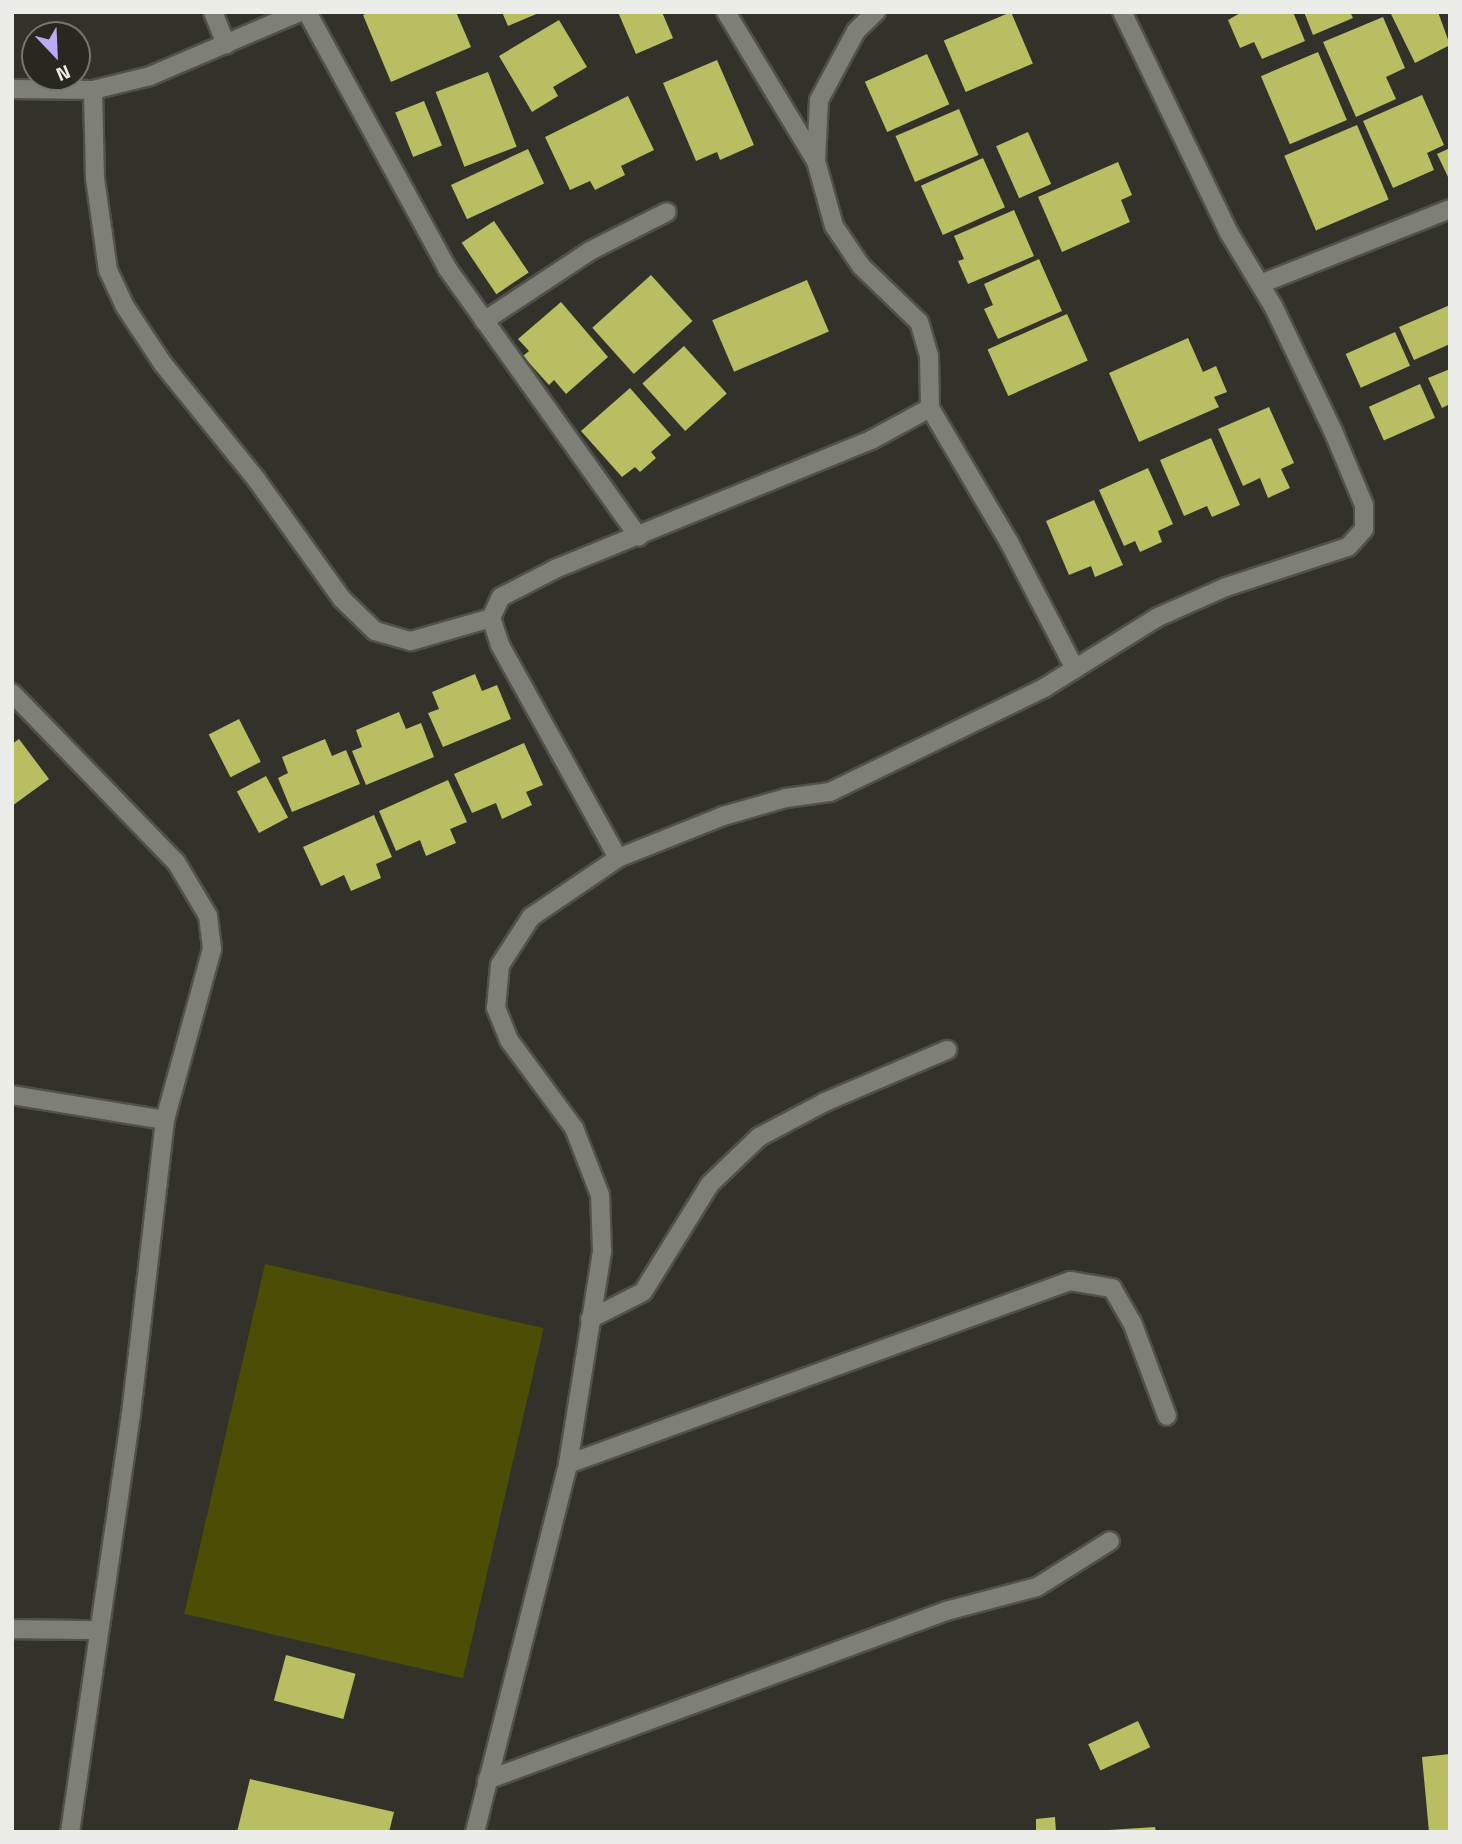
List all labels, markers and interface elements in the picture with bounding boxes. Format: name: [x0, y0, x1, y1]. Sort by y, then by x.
north arrow: [21, 21, 91, 91]
text: N: [52, 58, 75, 90]

